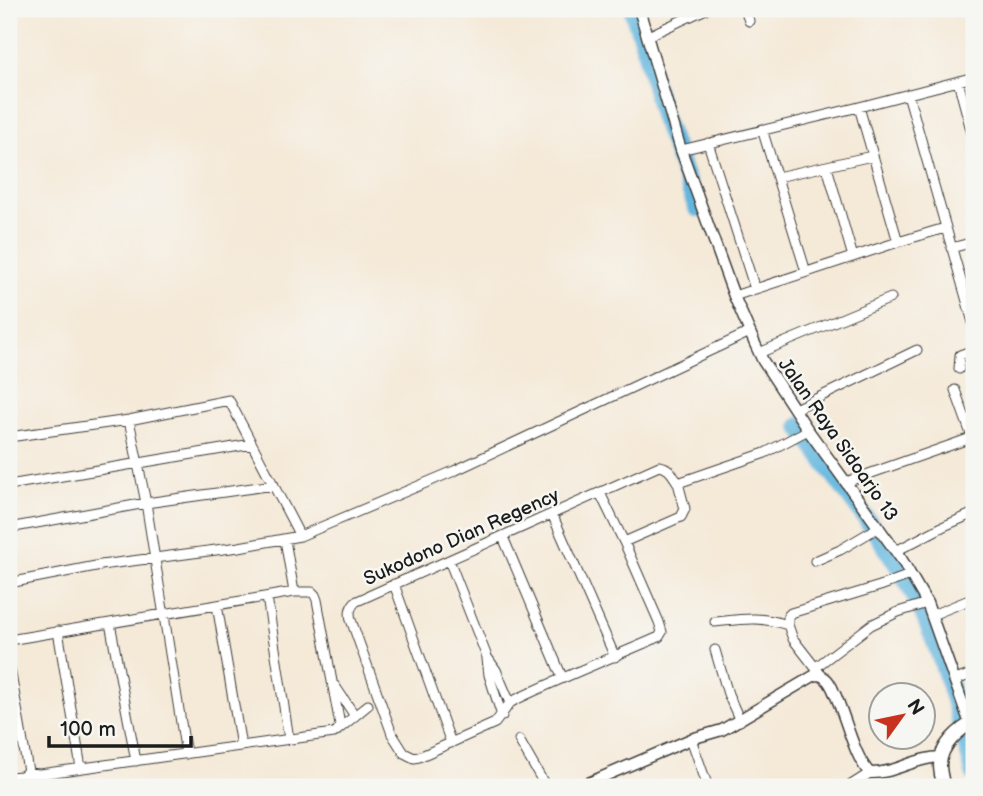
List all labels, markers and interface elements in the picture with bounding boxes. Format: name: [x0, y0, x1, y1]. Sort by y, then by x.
street label: Jalan Raya Sidoarjo 13: [773, 354, 903, 526]
street label: Sukodono Dian Regency: [360, 484, 563, 591]
north arrow: [867, 680, 937, 750]
text: N: [901, 695, 929, 720]
scale bar: [49, 705, 191, 749]
text: 100 m: [60, 717, 116, 742]

